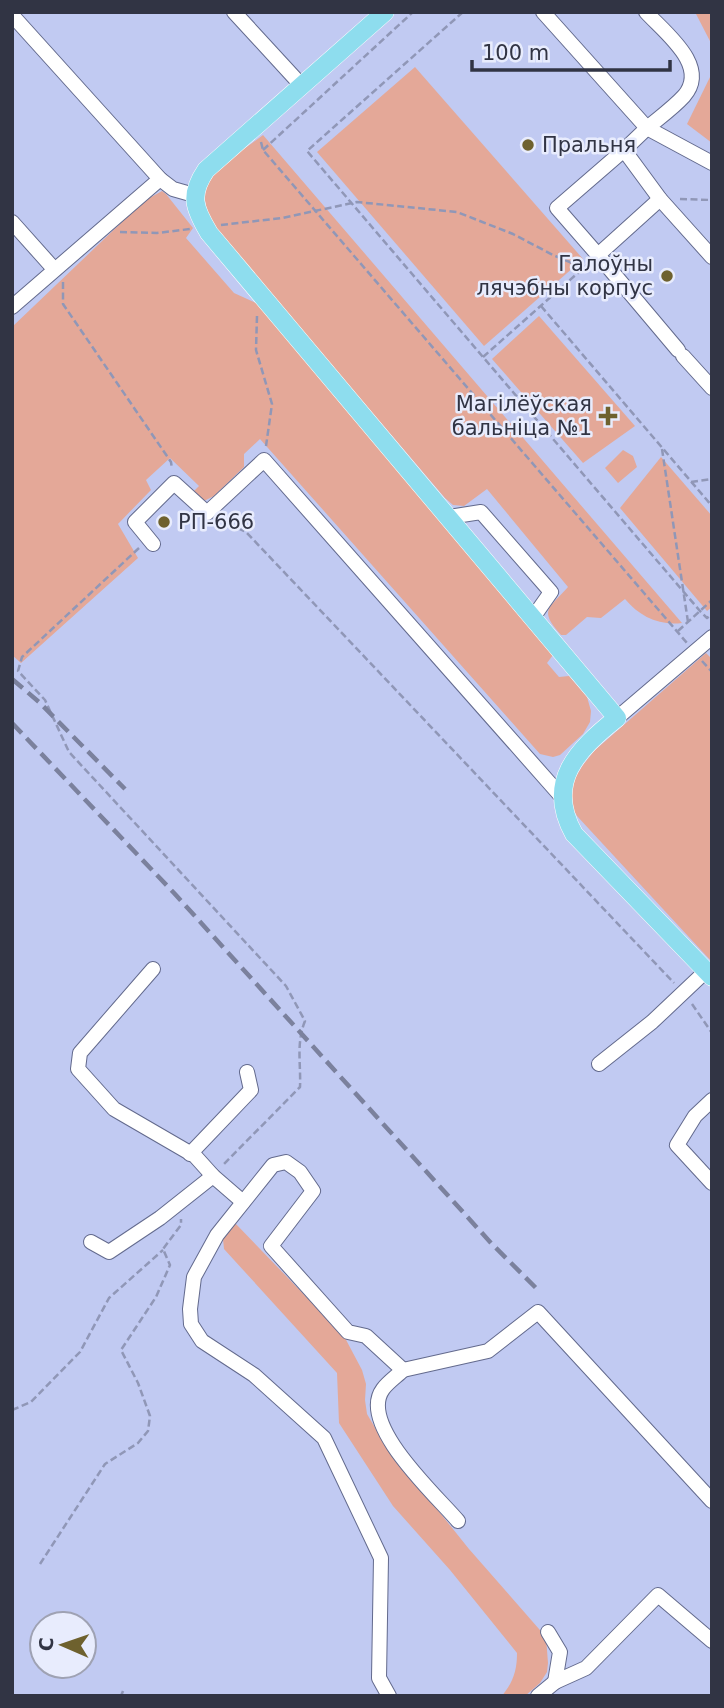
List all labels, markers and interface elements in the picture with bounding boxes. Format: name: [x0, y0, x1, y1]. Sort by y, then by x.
scale bar: [472, 28, 670, 72]
text: 100 m: [482, 41, 549, 65]
place label: Пральня: [542, 133, 636, 157]
marker: Пральня: [520, 137, 536, 153]
place label: Галоўны лячэбны корпус: [477, 252, 653, 300]
marker: Галоўны лячэбны корпус: [659, 268, 675, 284]
place label: Магілёўская бальніца №1: [452, 392, 592, 440]
marker: Магілёўская бальніца №1: [598, 406, 618, 426]
place label: РП-666: [178, 510, 254, 534]
marker: РП-666: [156, 514, 172, 530]
north arrow: [28, 1610, 98, 1680]
text: С: [35, 1637, 57, 1652]

